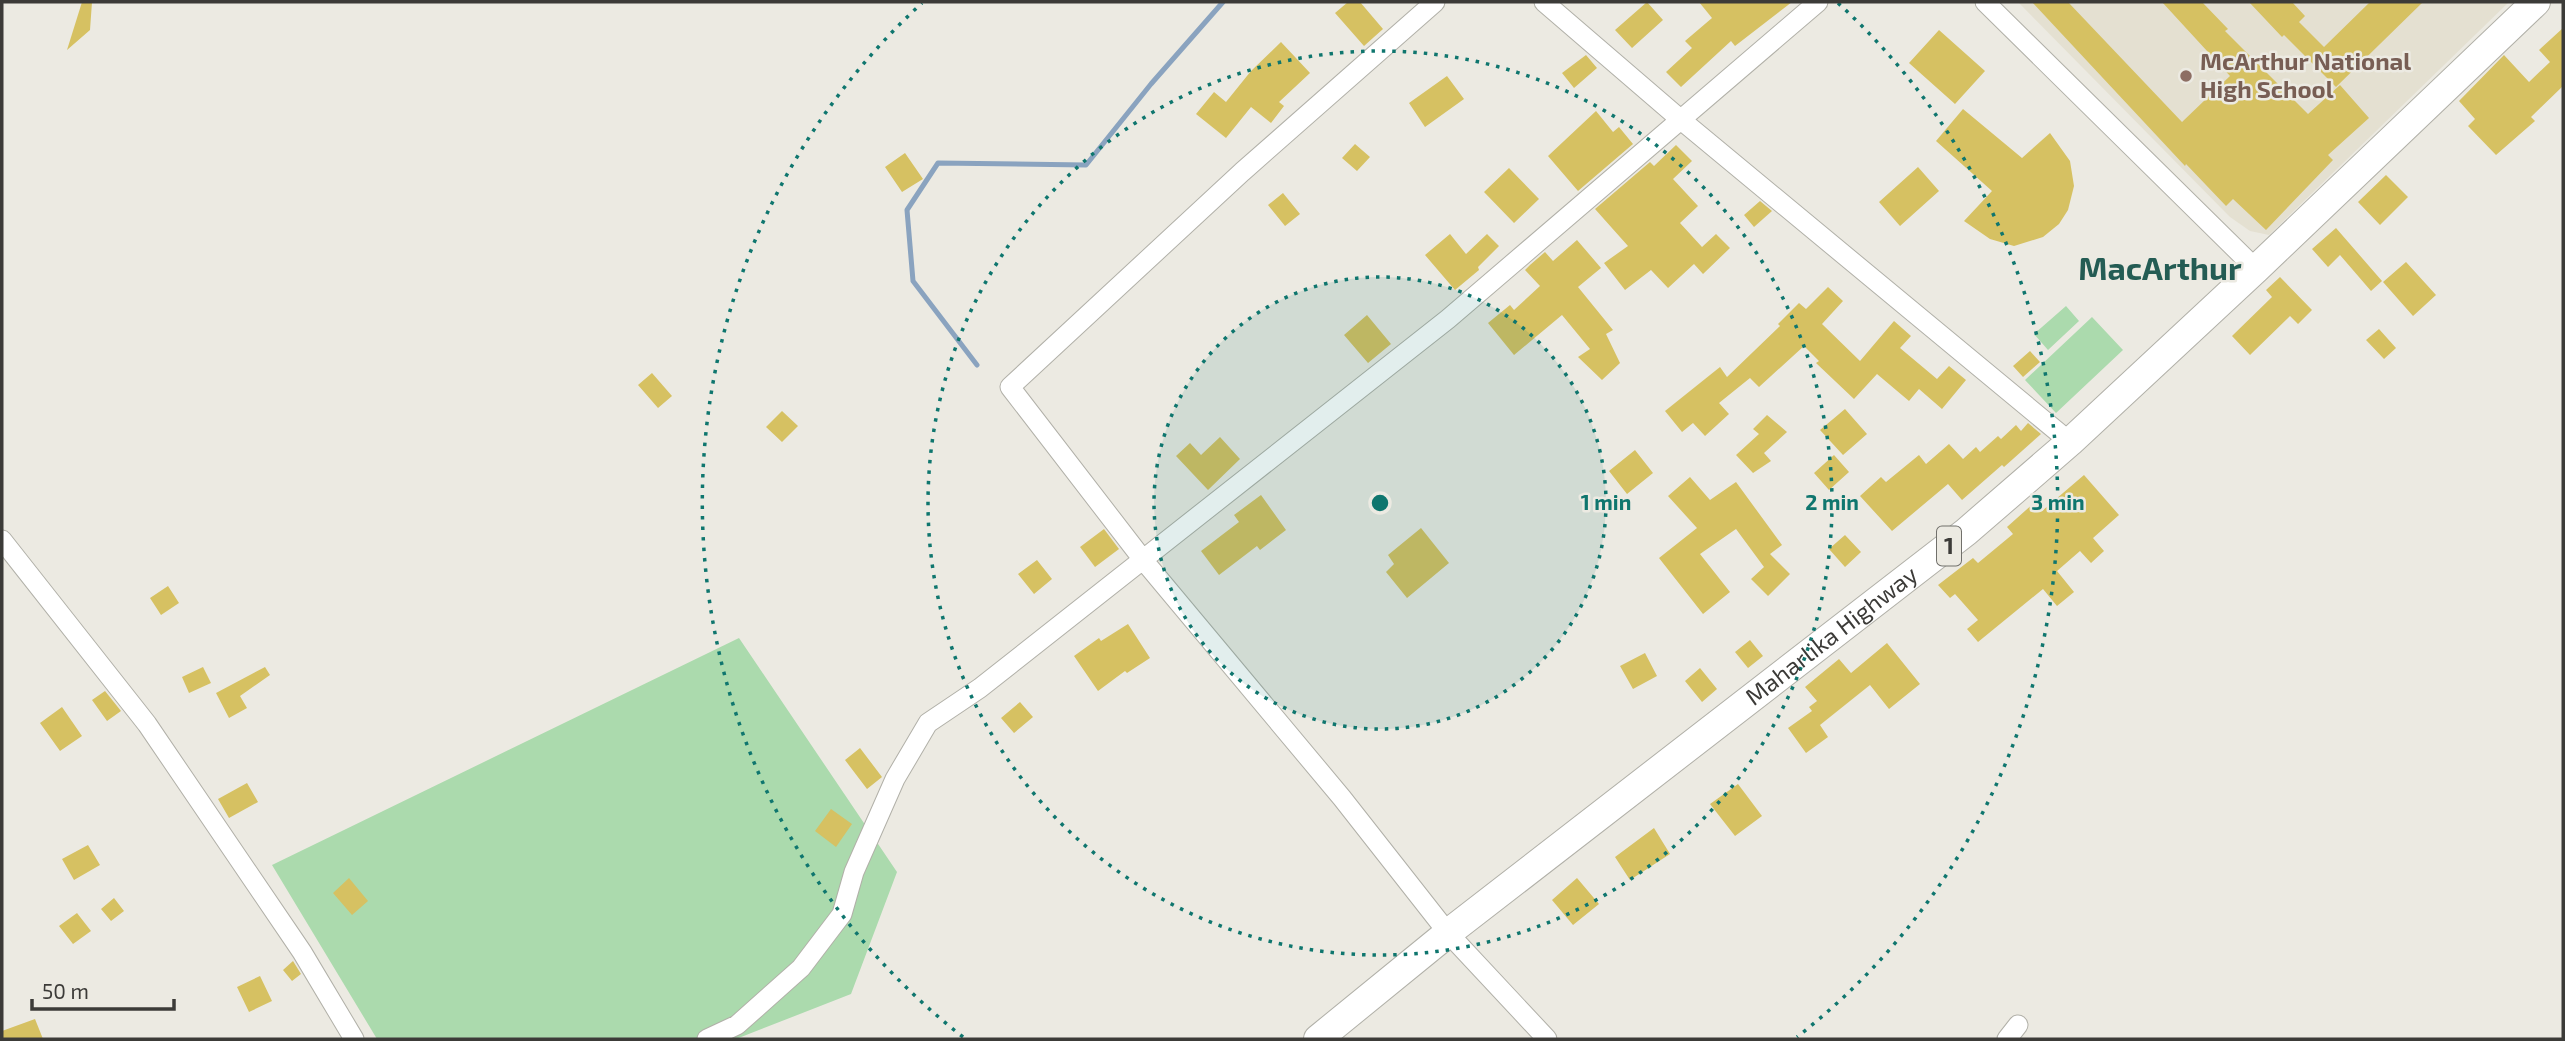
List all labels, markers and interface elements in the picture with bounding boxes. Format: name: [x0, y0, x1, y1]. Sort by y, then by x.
place label: McArthur National High School: [2200, 46, 2411, 103]
marker: McArthur National High School: [2178, 68, 2194, 84]
district label: MacArthur: [2078, 248, 2242, 286]
text: 1 min: [1581, 489, 1631, 514]
text: 2 min: [1805, 489, 1859, 514]
text: 3 min: [2031, 489, 2085, 514]
centre of rings: [1368, 491, 1392, 515]
road number: 1: [1937, 526, 1961, 566]
street label: Maharlika Highway: [1739, 559, 1923, 710]
scale bar: [32, 968, 173, 1012]
text: 50 m: [42, 978, 89, 1003]

